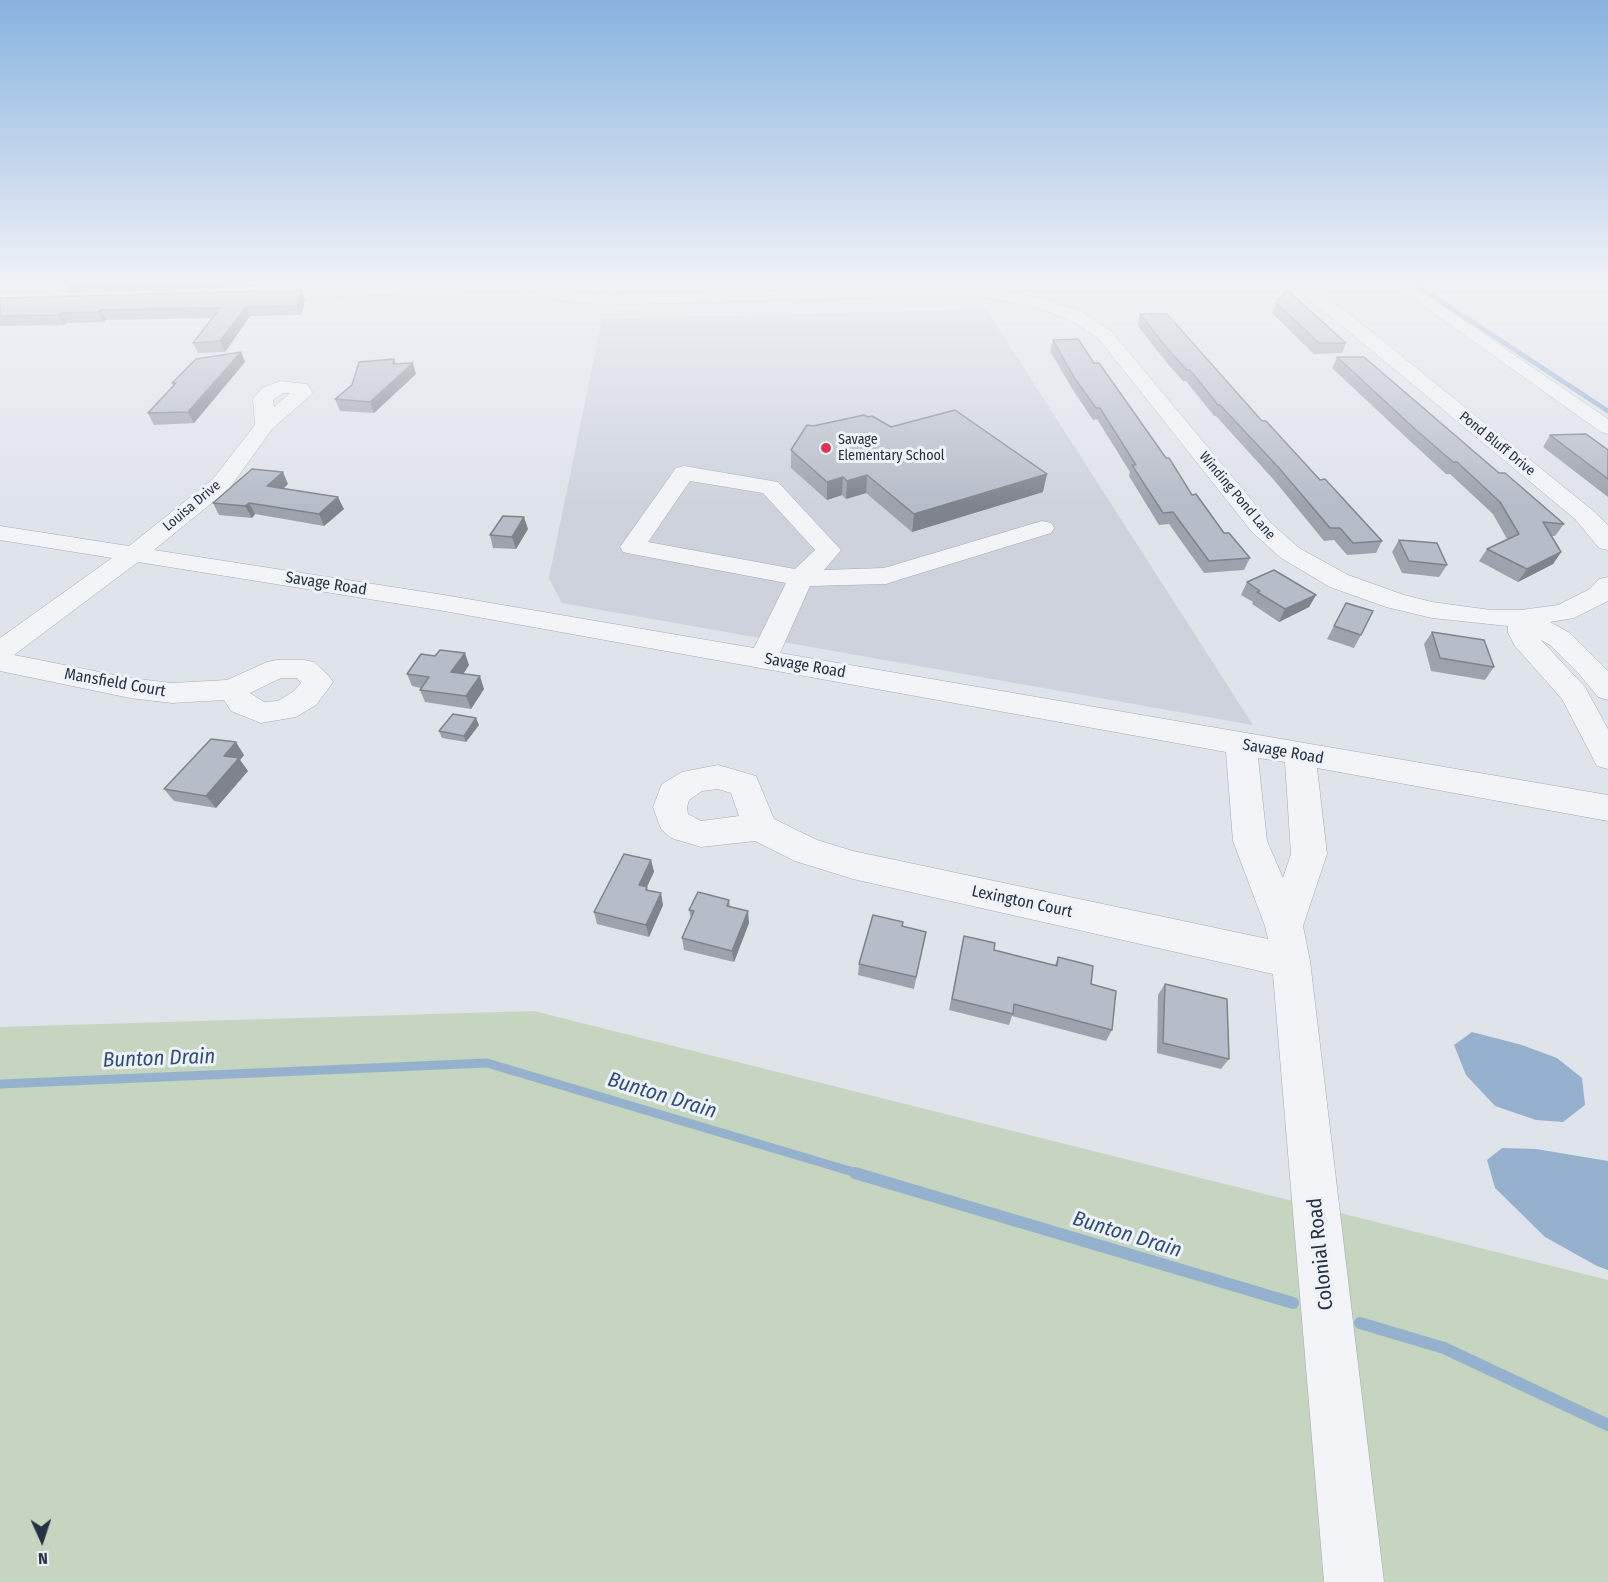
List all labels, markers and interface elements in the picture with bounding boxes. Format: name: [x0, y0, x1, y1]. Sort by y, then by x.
street label: Pond Bluff Drive: [1456, 408, 1538, 480]
place label: Savage Elementary School: [838, 432, 945, 464]
marker: Savage Elementary School: [819, 441, 833, 455]
street label: Winding Pond Lane: [1195, 449, 1279, 543]
street label: Louisa Drive: [160, 477, 224, 535]
street label: Savage Road: [284, 568, 368, 600]
street label: Savage Road: [763, 649, 847, 683]
street label: Mansfield Court: [63, 665, 167, 701]
street label: Savage Road: [1241, 735, 1325, 769]
street label: Lexington Court: [970, 882, 1074, 922]
water label: Bunton Drain: [102, 1044, 216, 1074]
water label: Bunton Drain: [604, 1067, 720, 1125]
street label: Colonial Road: [1303, 1197, 1339, 1311]
water label: Bunton Drain: [1069, 1206, 1185, 1264]
north arrow: [12, 1510, 72, 1570]
text: N: [38, 1549, 48, 1568]

